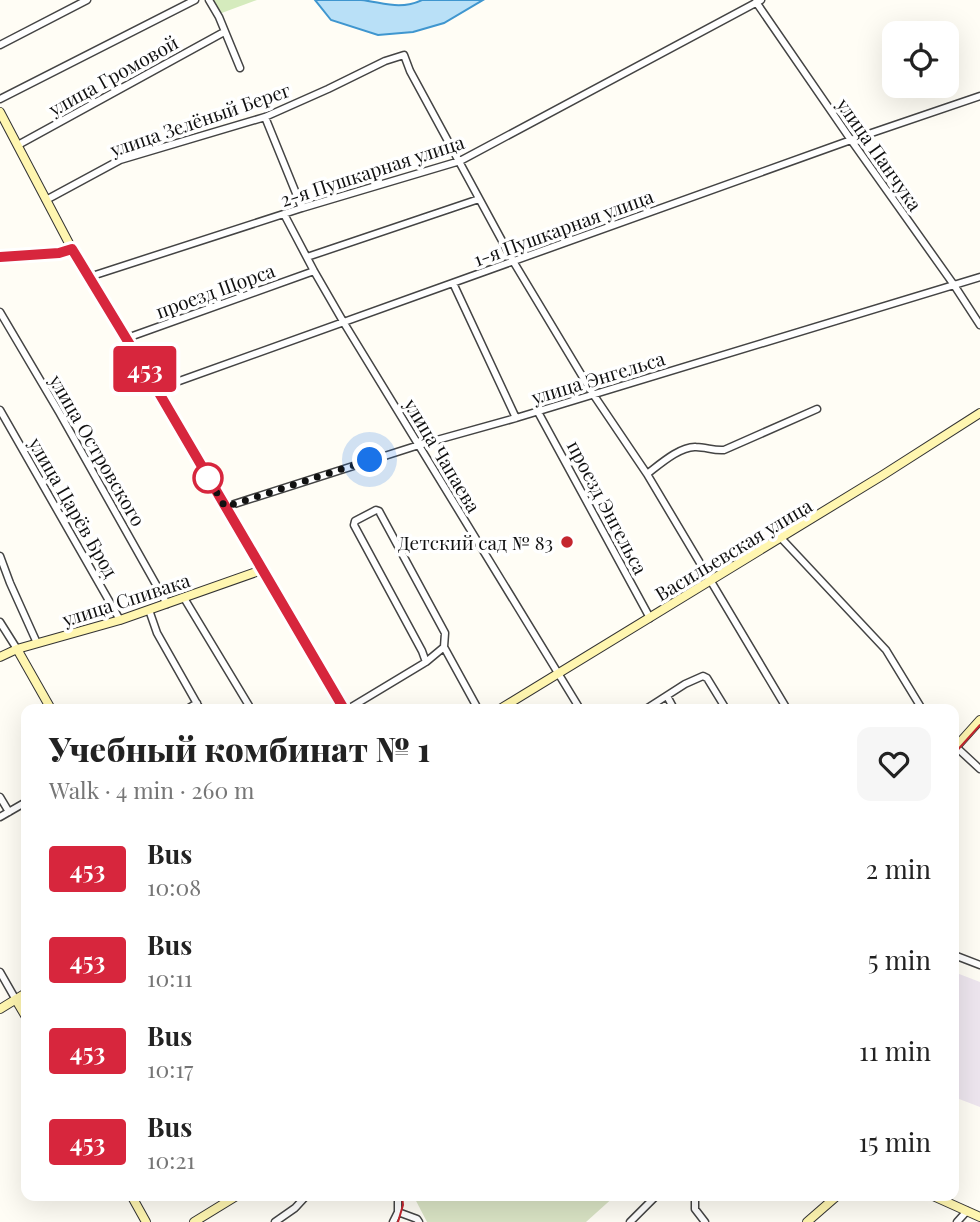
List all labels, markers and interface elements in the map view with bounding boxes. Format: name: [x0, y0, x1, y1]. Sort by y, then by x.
map controls: [882, 21, 959, 98]
button: locate: [882, 21, 959, 98]
street label: улица Громовой: [43, 29, 182, 122]
street label: улица Зелёный Берег: [105, 76, 294, 162]
street label: улица Панчука: [831, 92, 929, 216]
street label: 2-я Пушкарная улица: [277, 128, 468, 212]
street label: 1-я Пушкарная улица: [469, 182, 657, 272]
street label: проезд Щорса: [152, 256, 279, 324]
street label: улица Энгельса: [527, 344, 668, 410]
line badge: 453: [105, 346, 185, 392]
text: 453: [127, 353, 163, 385]
street label: улица Островского: [43, 369, 152, 531]
street label: улица Чапаева: [398, 392, 488, 517]
street label: улица Царёв Брод: [23, 431, 125, 582]
street label: проезд Энгельса: [562, 435, 655, 579]
your location: [352, 442, 387, 477]
unlabelled marker: [193, 463, 223, 493]
street label: Васильевская улица: [650, 492, 817, 606]
place label: Детский сад № 83: [398, 529, 553, 555]
marker: Детский сад № 83: [559, 534, 575, 550]
street label: улица Спивака: [58, 566, 194, 632]
text: Учебный комбинат № 1: [49, 726, 430, 770]
button: heart: [857, 727, 931, 801]
text: Walk · 4 min · 260 m: [49, 774, 254, 805]
text: Bus: [147, 836, 192, 871]
text: 2 min: [866, 851, 931, 886]
text: 453: [70, 853, 105, 885]
text: 10:08: [147, 871, 201, 902]
text: Bus: [147, 927, 192, 962]
text: 5 min: [868, 942, 931, 977]
text: 453: [70, 944, 105, 976]
text: 10:11: [147, 962, 192, 993]
text: Bus: [147, 1018, 192, 1053]
text: 11 min: [859, 1033, 931, 1068]
text: 453: [70, 1035, 105, 1067]
text: 10:17: [147, 1053, 193, 1084]
text: Bus: [147, 1109, 192, 1144]
text: 15 min: [859, 1124, 931, 1159]
text: 453: [70, 1126, 105, 1158]
text: 10:21: [147, 1144, 195, 1175]

